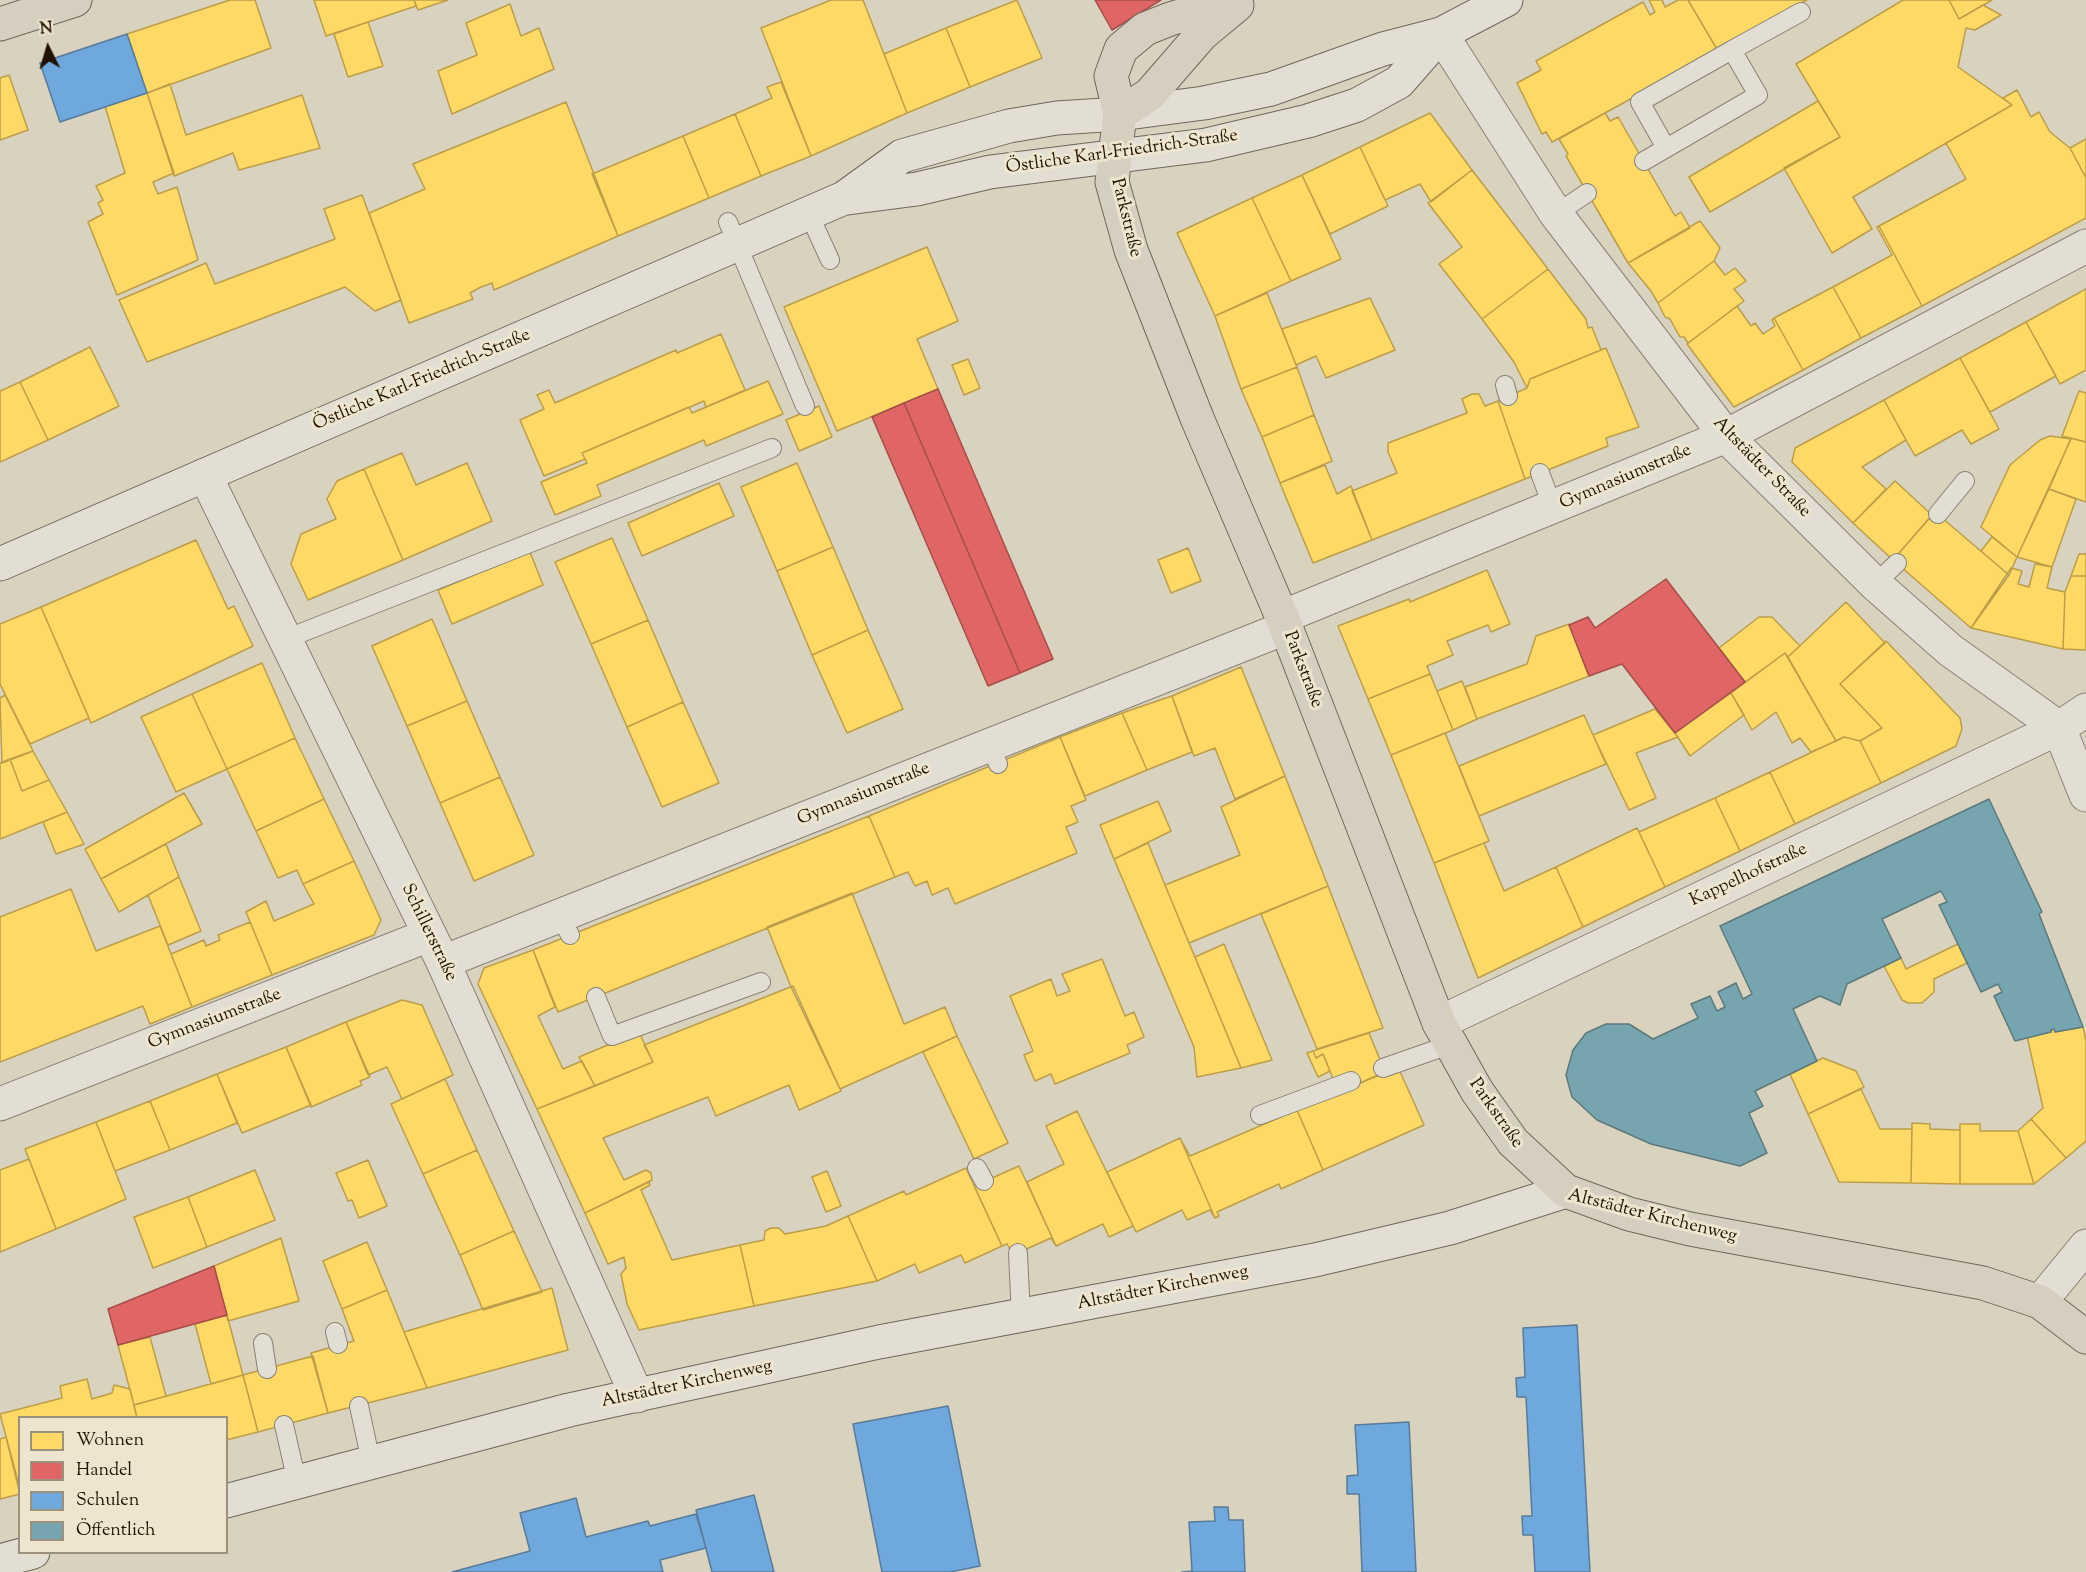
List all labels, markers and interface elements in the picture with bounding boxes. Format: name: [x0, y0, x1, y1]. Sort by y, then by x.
north arrow: [18, 18, 78, 78]
text: N: [39, 18, 54, 42]
street label: Östliche Karl-Friedrich-Straße: [1005, 126, 1239, 180]
street label: Parkstraße: [1105, 176, 1145, 260]
street label: Östliche Karl-Friedrich-Straße: [310, 325, 534, 437]
street label: Altstädter Straße: [1707, 413, 1815, 523]
street label: Gymnasiumstraße: [1557, 441, 1695, 515]
street label: Parkstraße: [1277, 629, 1327, 711]
street label: Gymnasiumstraße: [795, 759, 933, 831]
street label: Kappelhofstraße: [1687, 839, 1811, 913]
street label: Schillerstraße: [395, 881, 461, 985]
street label: Gymnasiumstraße: [145, 985, 285, 1055]
street label: Parkstraße: [1463, 1075, 1527, 1153]
street label: Altstädter Kirchenweg: [1565, 1185, 1739, 1249]
street label: Altstädter Kirchenweg: [1076, 1262, 1250, 1316]
street label: Altstädter Kirchenweg: [600, 1356, 774, 1414]
legend: [18, 1416, 228, 1554]
text: Wohnen: [76, 1428, 144, 1454]
text: Handel: [76, 1458, 132, 1484]
text: Schulen: [76, 1488, 139, 1514]
text: Öffentlich: [76, 1518, 156, 1544]

